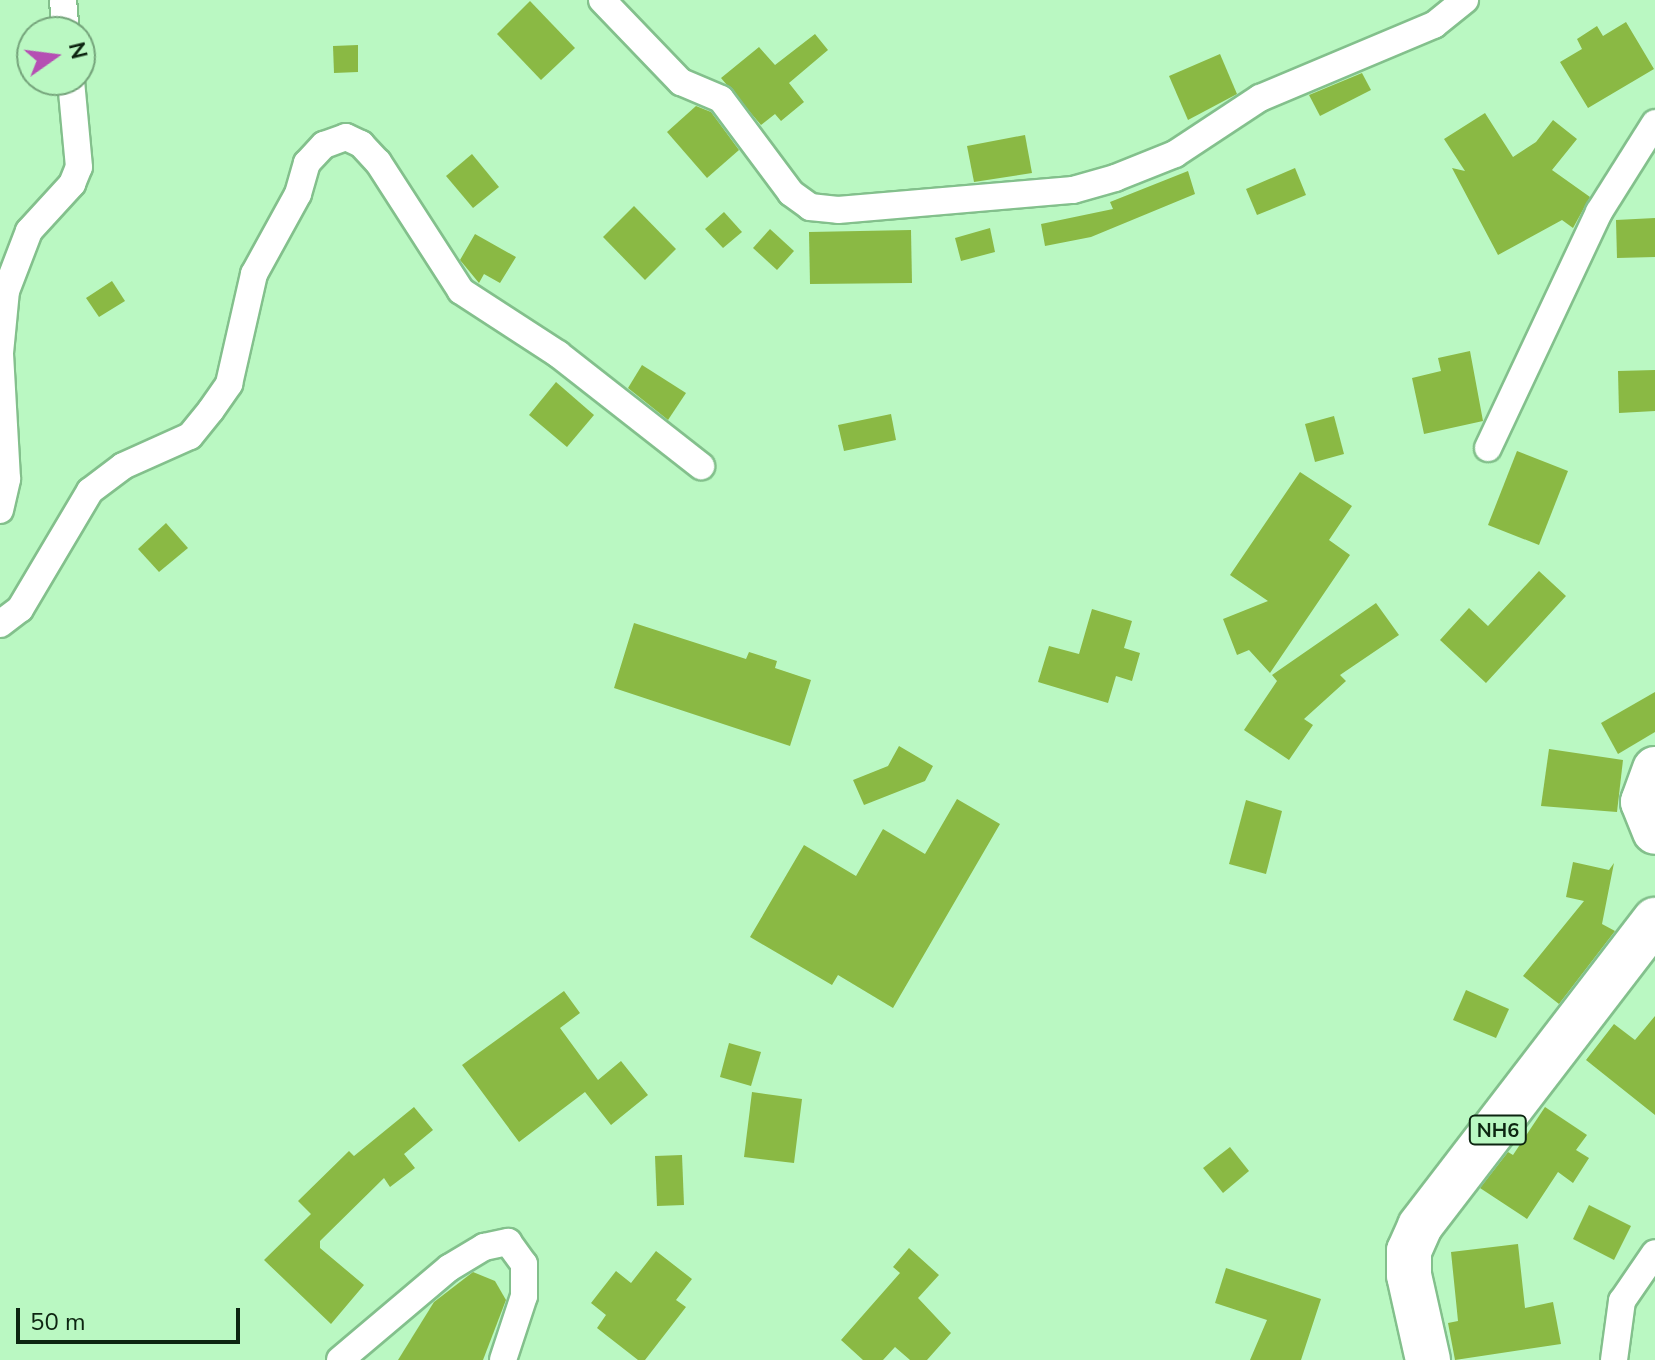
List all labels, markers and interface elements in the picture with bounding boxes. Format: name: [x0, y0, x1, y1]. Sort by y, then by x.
north arrow: [16, 16, 96, 96]
text: N: [61, 39, 94, 62]
road number: NH6: [1468, 1114, 1528, 1146]
scale bar: [20, 1292, 244, 1342]
text: 50 m: [30, 1306, 86, 1338]

